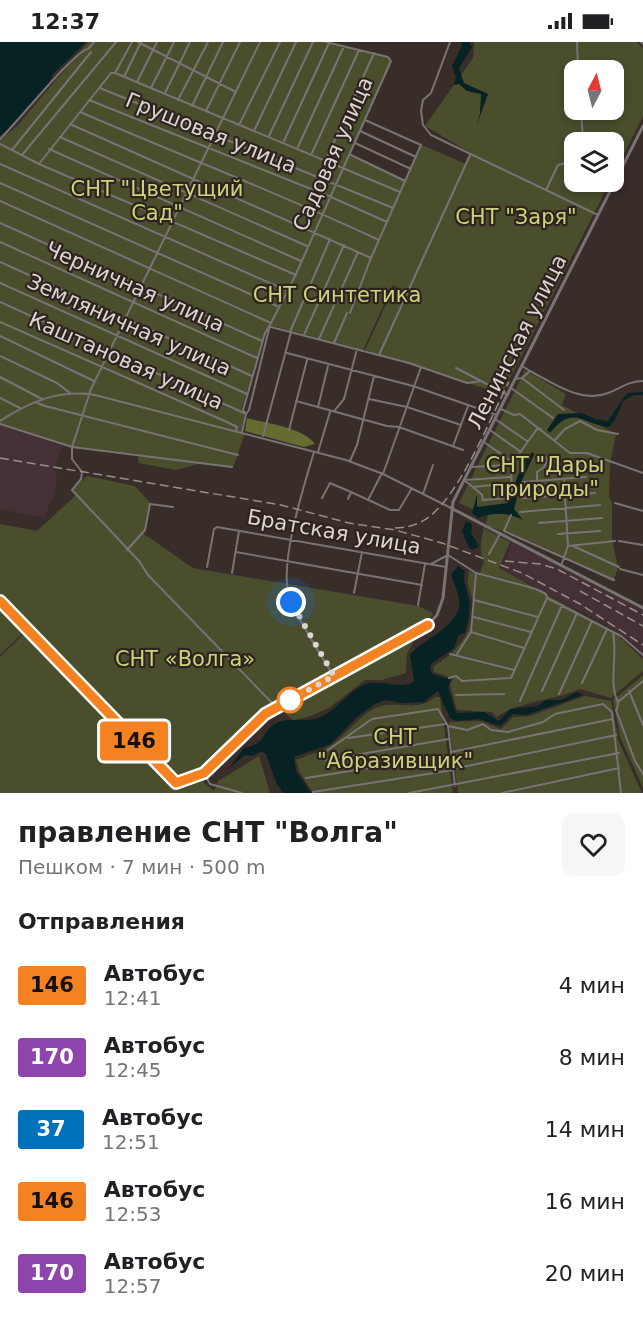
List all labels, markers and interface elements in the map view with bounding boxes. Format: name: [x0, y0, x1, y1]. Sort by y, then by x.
text: 12:37: [30, 9, 100, 34]
north arrow: [564, 60, 624, 120]
map controls: [564, 60, 624, 192]
street label: Садовая улица: [288, 73, 378, 235]
street label: Грушовая улица: [122, 88, 300, 178]
button: layers: [564, 132, 624, 192]
park label: СНТ "Цветущий Сад": [71, 177, 243, 225]
park label: СНТ "Заря": [455, 205, 577, 229]
street label: Черничная улица: [42, 237, 228, 337]
street label: Ленинская улица: [463, 251, 571, 433]
street label: Земляничная улица: [23, 269, 235, 381]
park label: СНТ Синтетика: [253, 283, 421, 307]
street label: Каштановая улица: [25, 307, 227, 415]
park label: СНТ "Дары природы": [486, 453, 604, 501]
street label: Братская улица: [245, 505, 423, 559]
your location: [276, 587, 306, 617]
park label: СНТ «Волга»: [115, 647, 255, 671]
unlabelled marker: [277, 687, 303, 713]
line badge: 146: [100, 722, 168, 760]
park label: СНТ "Абразивщик": [317, 725, 473, 773]
text: 146: [112, 729, 156, 753]
button: heart: [562, 813, 625, 876]
text: правление СНТ "Волга": [18, 816, 398, 849]
text: Пешком · 7 мин · 500 m: [18, 855, 265, 879]
text: Отправления: [18, 909, 185, 934]
text: Автобус: [104, 961, 205, 986]
text: 146: [30, 973, 74, 997]
text: 4 мин: [559, 973, 625, 998]
text: 12:41: [104, 986, 161, 1010]
text: Автобус: [104, 1033, 205, 1058]
text: 170: [30, 1045, 74, 1069]
text: 8 мин: [559, 1045, 625, 1070]
text: 12:45: [104, 1058, 161, 1082]
text: Автобус: [102, 1105, 204, 1130]
text: 37: [36, 1117, 66, 1141]
text: 14 мин: [545, 1117, 625, 1142]
text: 12:51: [102, 1130, 160, 1154]
text: Автобус: [104, 1177, 205, 1202]
text: 146: [30, 1189, 74, 1213]
text: 16 мин: [545, 1189, 625, 1214]
text: 12:53: [104, 1202, 161, 1226]
text: Автобус: [104, 1249, 205, 1274]
text: 170: [30, 1261, 74, 1285]
text: 20 мин: [545, 1261, 625, 1286]
text: 12:57: [104, 1274, 161, 1298]

